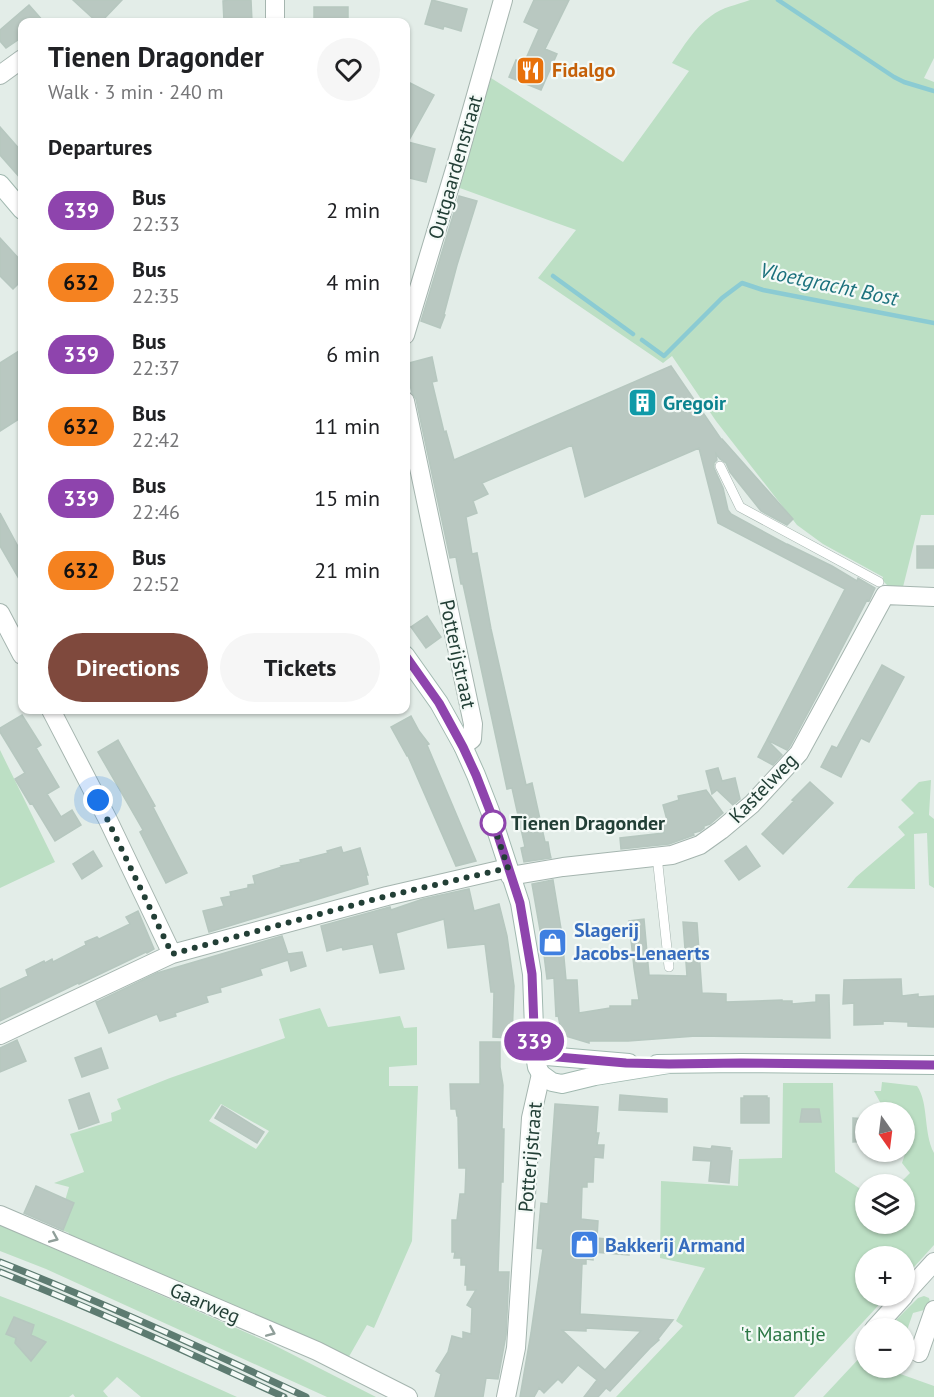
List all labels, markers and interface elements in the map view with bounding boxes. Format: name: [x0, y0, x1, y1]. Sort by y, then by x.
text: Tienen Dragonder: [48, 38, 264, 75]
button: heart: [317, 38, 380, 101]
restaurant icon: Fidalgo: [515, 54, 547, 86]
place label: Fidalgo: [552, 57, 616, 83]
text: Walk · 3 min · 240 m: [48, 79, 224, 105]
street label: Outgaardenstraat: [422, 92, 488, 242]
text: Departures: [48, 133, 152, 161]
text: Bus: [132, 183, 166, 211]
text: 2 min: [326, 196, 380, 224]
text: 339: [63, 197, 99, 224]
text: 22:33: [132, 211, 180, 237]
text: Bus: [132, 255, 166, 283]
water label: Vloetgracht Bost: [757, 256, 902, 312]
text: 4 min: [326, 268, 380, 296]
text: 632: [63, 269, 99, 296]
text: 22:35: [132, 283, 180, 309]
text: Bus: [132, 327, 166, 355]
text: 6 min: [326, 340, 380, 368]
text: 339: [63, 341, 99, 368]
text: 22:37: [132, 355, 180, 381]
building icon: Gregoir: [626, 387, 658, 419]
place label: Gregoir: [663, 390, 726, 416]
text: Bus: [132, 399, 166, 427]
text: 11 min: [314, 412, 380, 440]
text: 632: [63, 413, 99, 440]
text: 22:42: [132, 427, 180, 453]
text: Bus: [132, 471, 166, 499]
text: 15 min: [314, 484, 380, 512]
text: 339: [63, 485, 99, 512]
text: 22:46: [132, 499, 180, 525]
text: Bus: [132, 543, 166, 571]
text: 21 min: [314, 556, 380, 584]
text: 632: [63, 557, 99, 584]
text: 22:52: [132, 571, 180, 597]
street label: Potterijstraat: [434, 597, 482, 711]
button: Directions: [48, 633, 208, 702]
button: Tickets: [220, 633, 380, 702]
street label: Kastelweg: [723, 747, 803, 829]
your location: [83, 785, 113, 815]
marker: Tienen Dragonder: [480, 810, 506, 836]
place label: Tienen Dragonder: [511, 810, 665, 836]
place label: Slagerij Jacobs-Lenaerts: [573, 917, 710, 966]
shop icon: Slagerij Jacobs-Lenaerts: [537, 926, 569, 958]
line badge: 339: [500, 1022, 568, 1060]
text: 339: [516, 1028, 552, 1055]
street label: Potterijstraat: [512, 1100, 548, 1213]
north arrow: [855, 1102, 915, 1162]
map controls: [855, 1102, 915, 1378]
button: layers: [855, 1174, 915, 1234]
shop icon: Bakkerij Armand: [568, 1229, 600, 1261]
one-way arrow: [47, 1231, 58, 1243]
place label: Bakkerij Armand: [605, 1232, 745, 1258]
button: +: [855, 1246, 915, 1306]
street label: Gaarweg: [166, 1277, 244, 1329]
button: −: [855, 1318, 915, 1378]
park label: 't Maantje: [740, 1321, 826, 1347]
one-way arrow: [265, 1324, 276, 1336]

